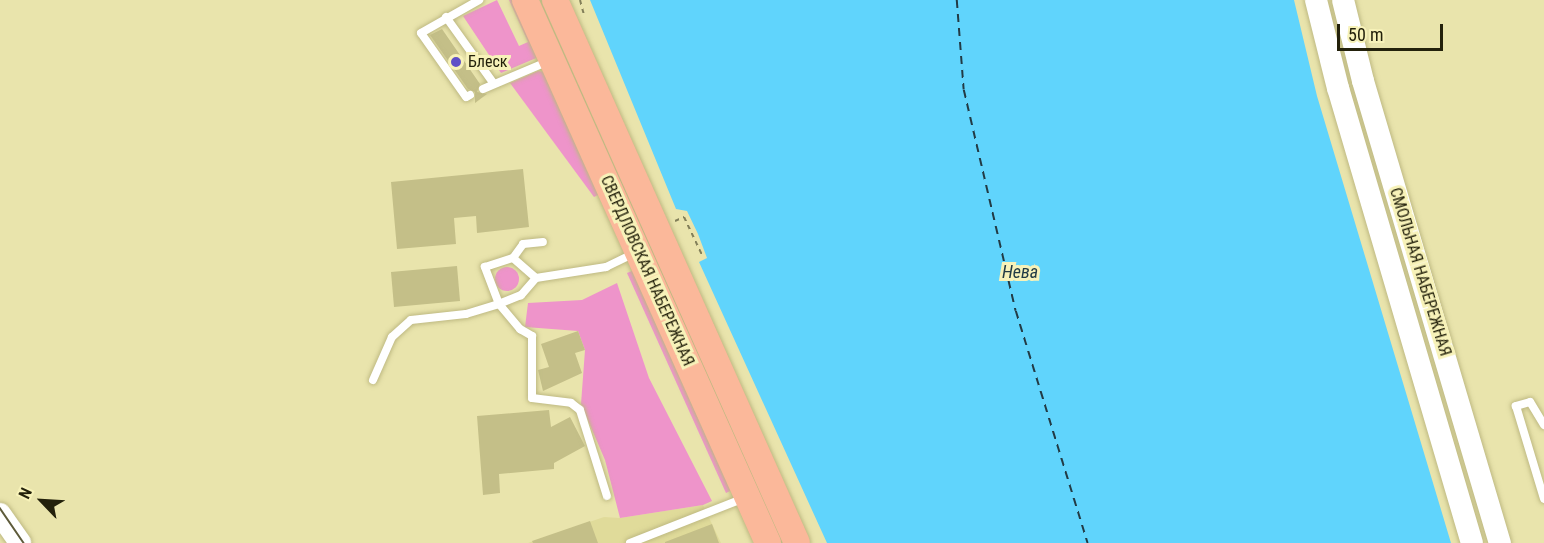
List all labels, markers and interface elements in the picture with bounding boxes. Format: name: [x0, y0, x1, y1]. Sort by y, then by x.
scale bar: [1340, 12, 1446, 50]
text: 50 m: [1348, 24, 1383, 45]
place label: Блеск: [468, 52, 508, 72]
marker: Блеск: [449, 55, 463, 69]
street label: СВЕРДЛОВСКАЯ НАБЕРЕЖНАЯ: [596, 173, 698, 369]
street label: СМОЛЬНАЯ НАБЕРЕЖНАЯ: [1385, 186, 1455, 358]
water label: Нева: [1002, 261, 1038, 283]
north arrow: [12, 471, 72, 531]
text: N: [15, 485, 36, 502]

